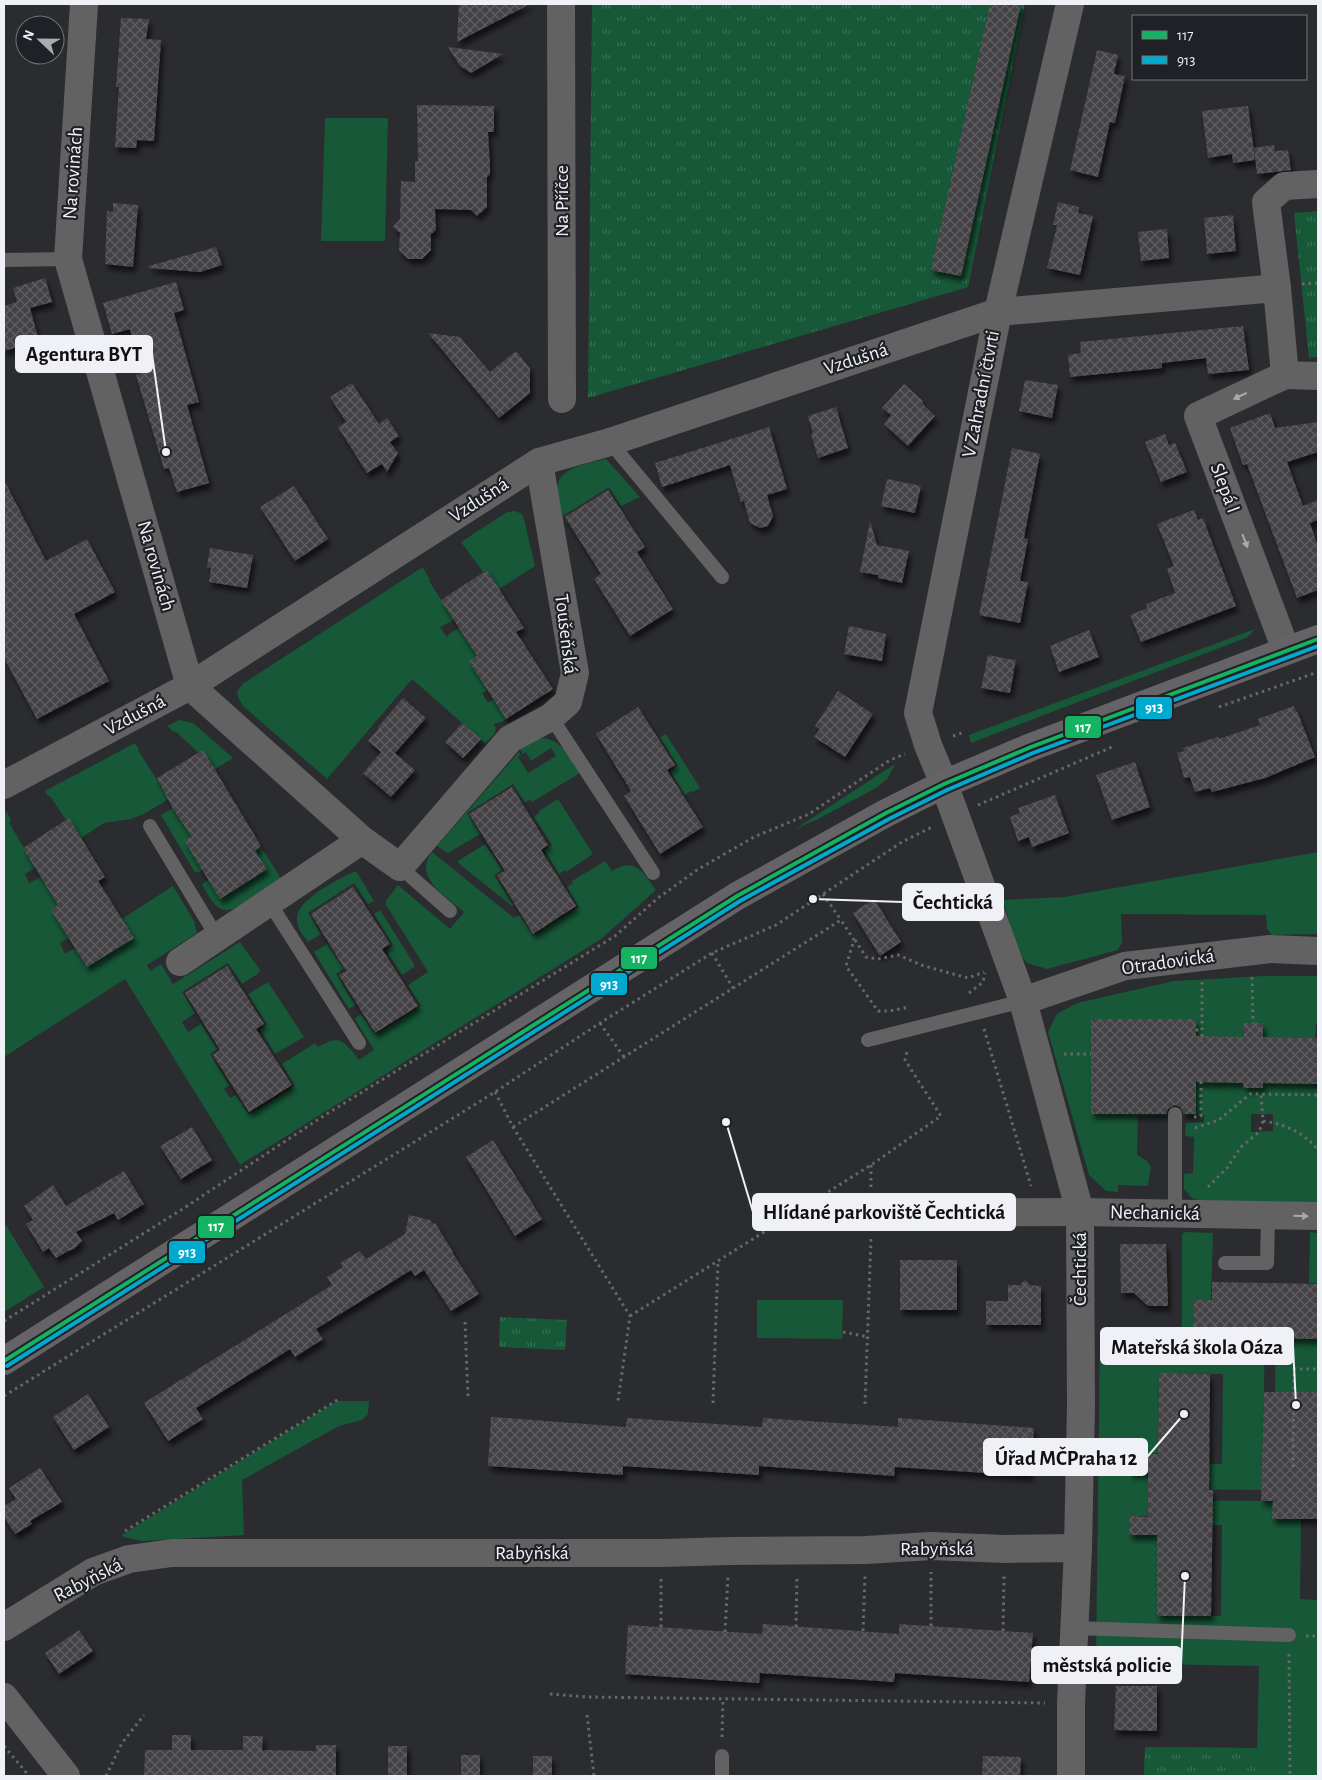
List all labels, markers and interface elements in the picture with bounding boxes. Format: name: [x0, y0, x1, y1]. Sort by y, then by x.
north arrow: [15, 15, 65, 65]
legend: [1132, 15, 1307, 80]
text: N: [21, 28, 37, 43]
text: 117: [1177, 28, 1194, 43]
text: 913: [1177, 53, 1195, 68]
street label: Na rovinách: [60, 126, 86, 220]
street label: Na Příčce: [552, 165, 572, 237]
street label: V Zahradní čtvrti: [959, 329, 1003, 459]
callout: Agentura BYT: [16, 336, 152, 372]
street label: Vzdušná: [822, 339, 890, 379]
text: Agentura BYT: [26, 344, 143, 365]
one-way arrow: [1233, 392, 1248, 400]
street label: Slepá I: [1206, 460, 1244, 516]
street label: Vzdušná: [446, 474, 512, 526]
street label: Na rovinách: [134, 519, 178, 613]
one-way arrow: [1241, 534, 1249, 549]
street label: Toušeňská: [551, 593, 581, 675]
street label: Vzdušná: [101, 691, 169, 739]
line badge: 913: [1135, 696, 1173, 720]
text: 913: [1145, 701, 1163, 715]
line badge: 117: [1064, 715, 1102, 739]
text: 117: [1075, 721, 1091, 735]
callout: Čechtická: [903, 884, 1003, 920]
text: Čechtická: [913, 890, 993, 913]
line badge: 117: [620, 946, 658, 970]
street label: Otradovická: [1120, 946, 1216, 978]
text: 117: [631, 952, 647, 966]
line badge: 913: [590, 972, 628, 996]
text: 913: [600, 978, 618, 992]
callout: Hlídané parkoviště Čechtická: [753, 1194, 1015, 1230]
text: Hlídané parkoviště Čechtická: [763, 1200, 1005, 1223]
street label: Nechanická: [1110, 1202, 1200, 1224]
one-way arrow: [1293, 1212, 1309, 1220]
line badge: 117: [197, 1215, 235, 1239]
text: 117: [208, 1220, 224, 1234]
street label: Čechtická: [1069, 1232, 1090, 1306]
line badge: 913: [168, 1240, 206, 1264]
text: 913: [178, 1246, 196, 1260]
callout: Mateřská škola Oáza: [1101, 1328, 1293, 1364]
text: Mateřská škola Oáza: [1111, 1337, 1283, 1358]
callout: Úřad MČPraha 12: [984, 1439, 1147, 1475]
text: Úřad MČPraha 12: [995, 1445, 1137, 1469]
street label: Rabyňská: [900, 1539, 974, 1559]
street label: Rabyňská: [495, 1543, 569, 1563]
street label: Rabyňská: [50, 1554, 126, 1606]
callout: městská policie: [1032, 1647, 1181, 1683]
text: městská policie: [1042, 1655, 1172, 1676]

